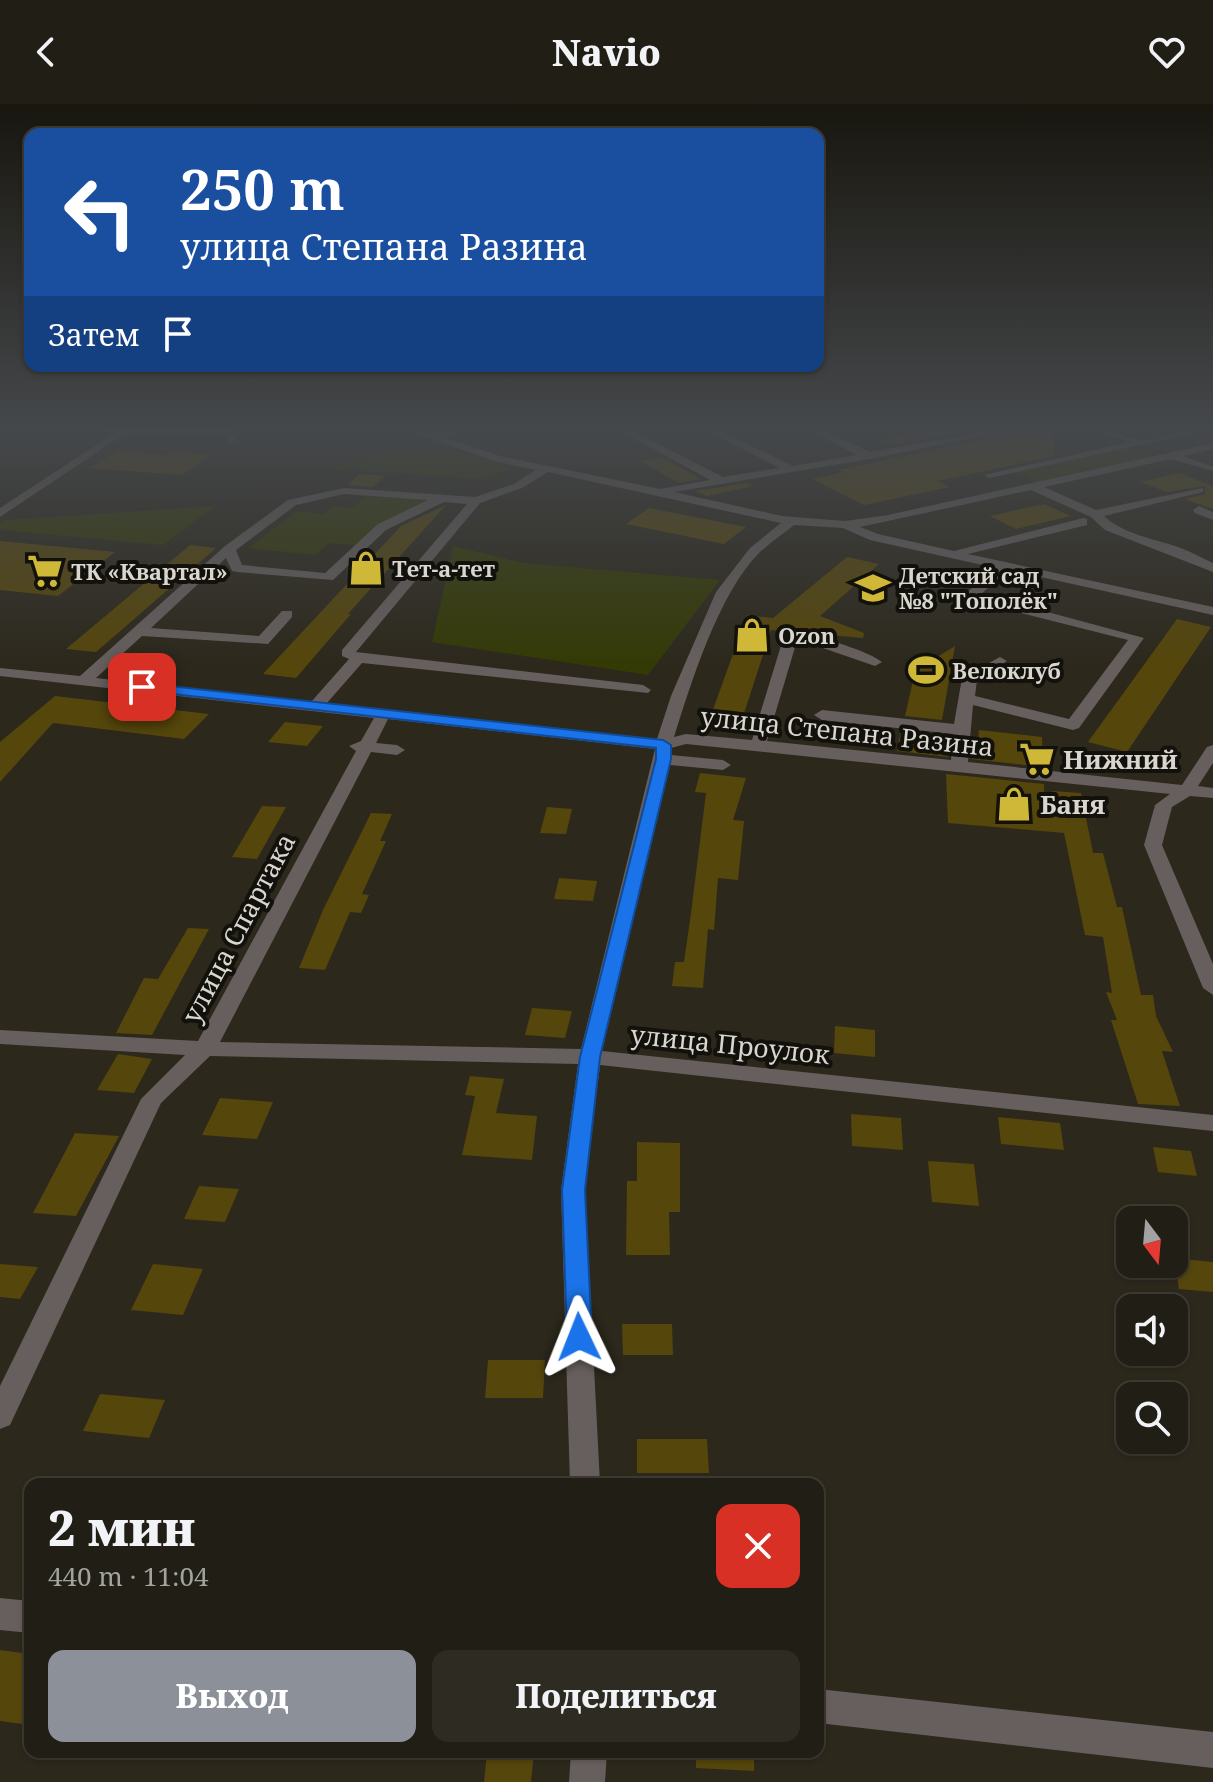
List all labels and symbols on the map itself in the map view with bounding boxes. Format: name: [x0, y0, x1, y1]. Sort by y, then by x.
shop icon: Тет-а-тет: [347, 549, 385, 587]
supermarket icon: ТК «Квартал»: [26, 552, 64, 590]
place label: Тет-а-тет: [392, 553, 495, 583]
place label: ТК «Квартал»: [71, 556, 228, 586]
place label: Детский сад №8 "Тополёк": [899, 560, 1058, 615]
school or university icon: Детский сад №8 "Тополёк": [854, 569, 892, 607]
shop icon: Ozon: [733, 616, 771, 654]
place label: Ozon: [778, 620, 835, 650]
sports icon: Велоклуб: [907, 651, 945, 689]
pin: [108, 653, 176, 721]
place label: Велоклуб: [952, 655, 1061, 685]
street label: улица Степана Разина: [699, 698, 995, 764]
supermarket icon: Нижний: [1018, 740, 1056, 778]
place label: Нижний: [1063, 741, 1178, 777]
shop icon: Баня: [995, 785, 1033, 823]
place label: Баня: [1040, 786, 1106, 822]
street label: улица Спартака: [173, 827, 303, 1029]
street label: улица Проулок: [629, 1016, 832, 1072]
north arrow: [1116, 1206, 1188, 1278]
position arrow: [537, 1295, 621, 1379]

